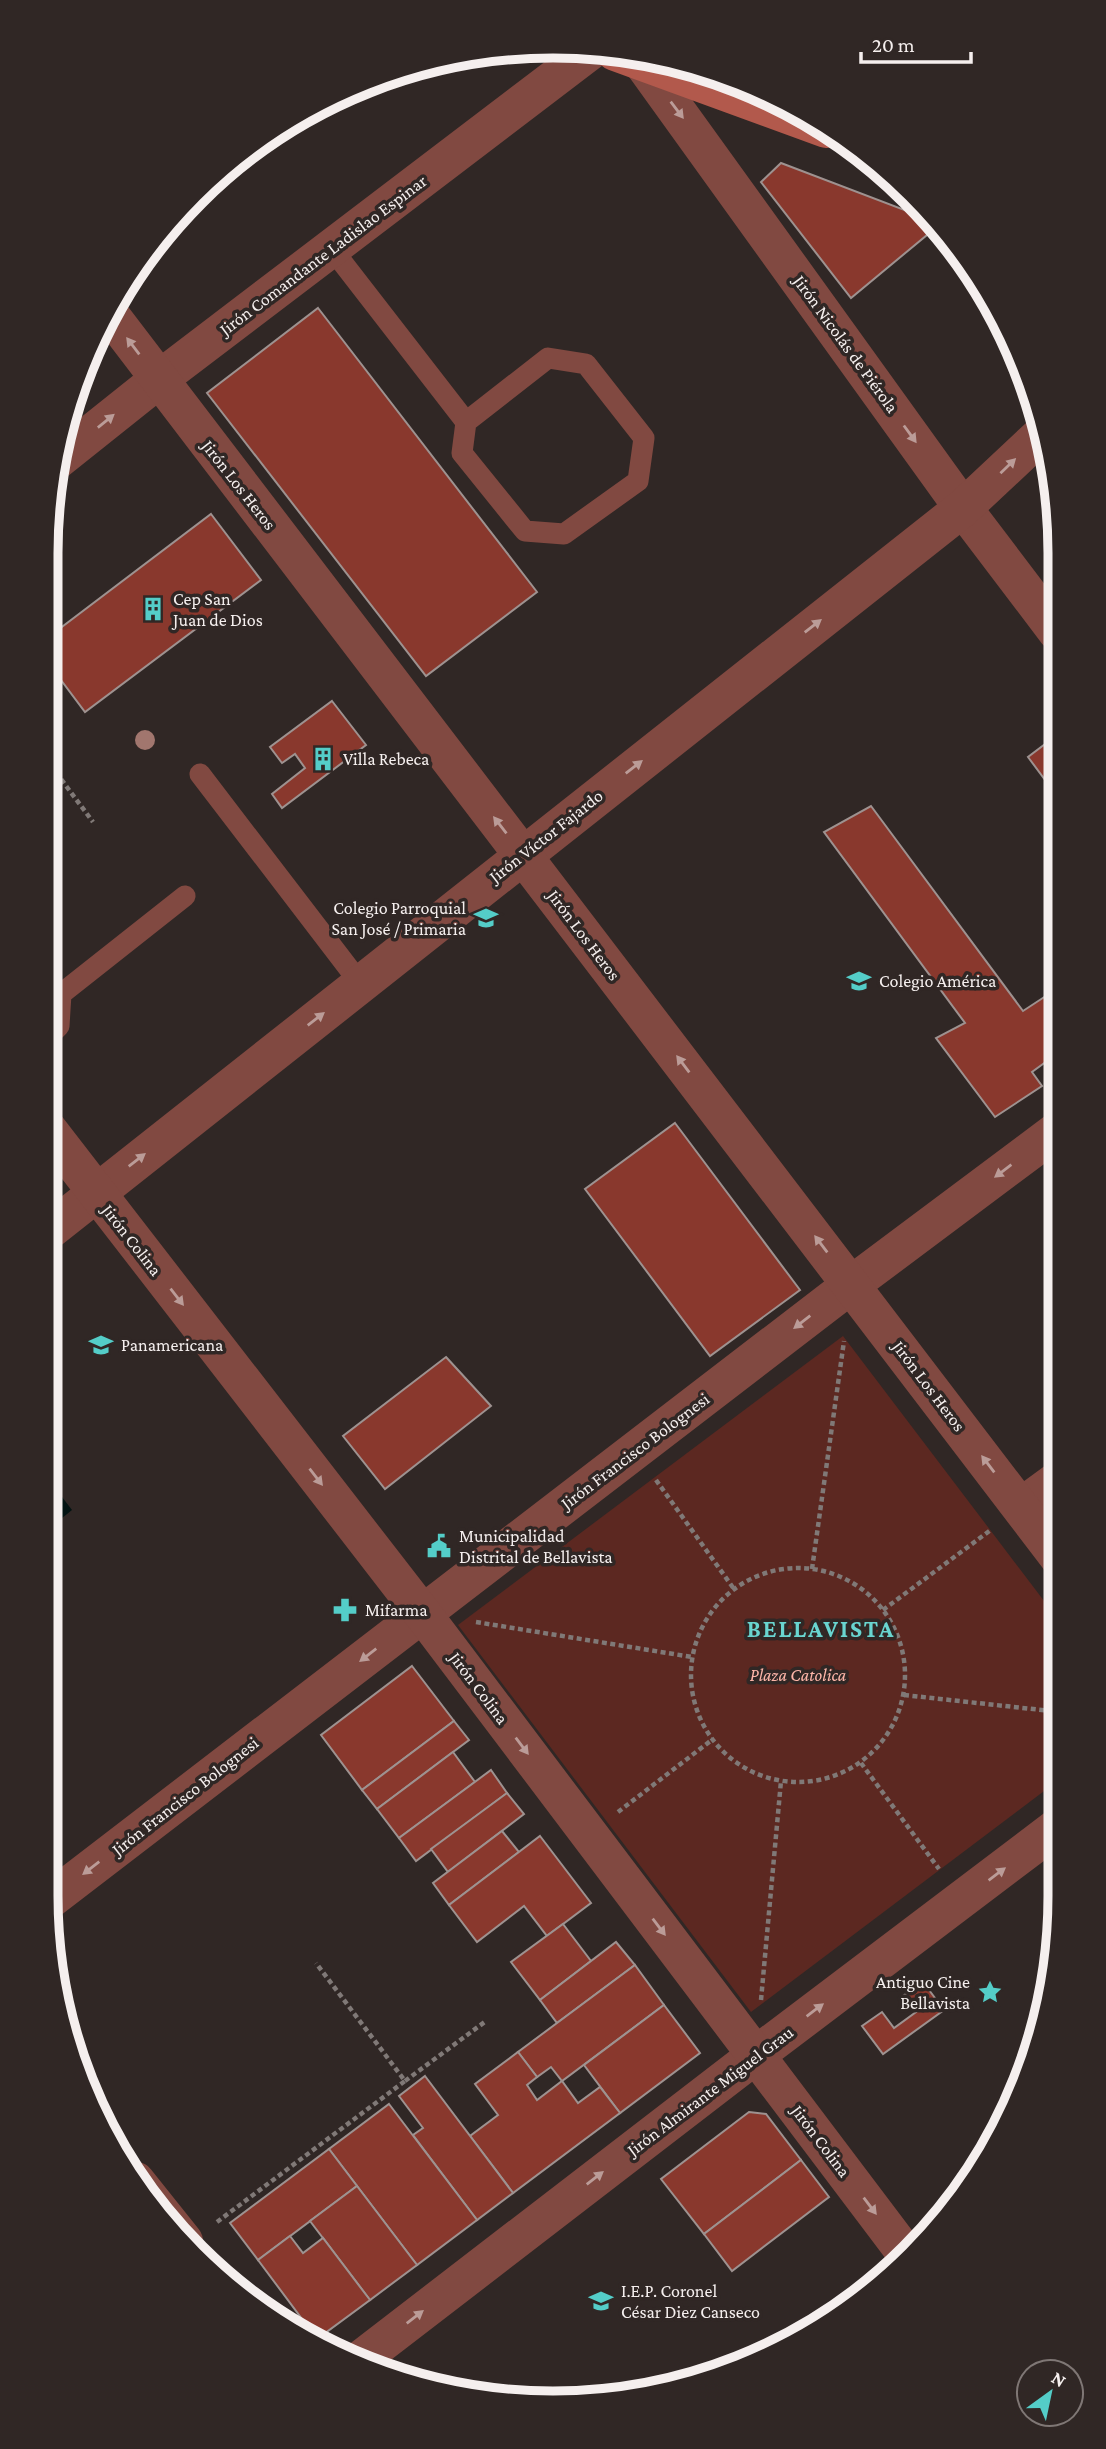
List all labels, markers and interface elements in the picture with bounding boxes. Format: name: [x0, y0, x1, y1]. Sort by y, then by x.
scale bar: [861, 21, 971, 65]
text: 20 m: [872, 33, 915, 57]
one-way arrow: [670, 101, 684, 119]
street label: Jirón Comandante Ladislao Espinar: [214, 170, 431, 341]
street label: Jirón Nicolás de Piérola: [788, 270, 903, 417]
one-way arrow: [126, 338, 141, 356]
one-way arrow: [97, 414, 115, 429]
one-way arrow: [903, 425, 917, 443]
street label: Jirón Los Heros: [197, 435, 280, 534]
one-way arrow: [999, 458, 1016, 475]
place label: Cep San Juan de Dios: [171, 589, 263, 630]
building icon: Cep San Juan de Dios: [139, 595, 167, 623]
one-way arrow: [804, 619, 822, 634]
building icon: Villa Rebeca: [309, 745, 337, 773]
place label: Villa Rebeca: [343, 749, 429, 769]
one-way arrow: [626, 760, 643, 775]
street label: Jirón Víctor Fajardo: [484, 785, 607, 889]
one-way arrow: [492, 816, 507, 834]
street label: Jirón Los Heros: [542, 884, 625, 984]
place label: Colegio Parroquial San José / Primaria: [331, 898, 466, 939]
school or university icon: Colegio Parroquial San José / Primaria: [472, 904, 500, 932]
school or university icon: Colegio América: [845, 967, 873, 995]
place label: Colegio América: [879, 971, 996, 991]
one-way arrow: [306, 1011, 324, 1026]
one-way arrow: [675, 1055, 690, 1073]
one-way arrow: [129, 1153, 146, 1168]
one-way arrow: [995, 1163, 1013, 1178]
street label: Jirón Colina: [97, 1199, 166, 1280]
one-way arrow: [814, 1235, 828, 1254]
one-way arrow: [169, 1289, 184, 1306]
one-way arrow: [794, 1315, 812, 1330]
school or university icon: Panamericana: [87, 1331, 115, 1359]
place label: Panamericana: [121, 1335, 223, 1355]
street label: Jirón Los Heros: [887, 1335, 970, 1435]
street label: Jirón Francisco Bolognesi: [555, 1389, 713, 1514]
one-way arrow: [981, 1456, 996, 1474]
one-way arrow: [309, 1468, 323, 1486]
place label: Municipalidad Distrital de Bellavista: [459, 1526, 613, 1567]
public building icon: Municipalidad Distrital de Bellavista: [425, 1532, 453, 1560]
pharmacy icon: Mifarma: [331, 1596, 359, 1624]
place label: Mifarma: [365, 1600, 428, 1620]
district label: BELLAVISTA: [747, 1615, 895, 1642]
street label: Jirón Colina: [444, 1646, 513, 1728]
one-way arrow: [359, 1647, 377, 1661]
park label: Plaza Catolica: [750, 1665, 847, 1685]
street label: Jirón Francisco Bolognesi: [106, 1732, 262, 1861]
one-way arrow: [515, 1736, 529, 1755]
one-way arrow: [82, 1861, 100, 1876]
one-way arrow: [988, 1867, 1006, 1881]
one-way arrow: [652, 1918, 666, 1936]
place label: Antiguo Cine Bellavista: [876, 1972, 970, 2013]
place icon: Antiguo Cine Bellavista: [976, 1978, 1004, 2006]
one-way arrow: [806, 2004, 824, 2018]
street label: Jirón Almirante Miguel Grau: [621, 2022, 797, 2161]
street label: Jirón Colina: [786, 2099, 855, 2181]
one-way arrow: [586, 2171, 604, 2186]
one-way arrow: [863, 2197, 878, 2215]
place label: I.E.P. Coronel César Diez Canseco: [621, 2281, 760, 2322]
school or university icon: I.E.P. Coronel César Diez Canseco: [587, 2287, 615, 2315]
one-way arrow: [406, 2311, 424, 2325]
north arrow: [1015, 2358, 1085, 2428]
text: N: [1048, 2367, 1070, 2392]

